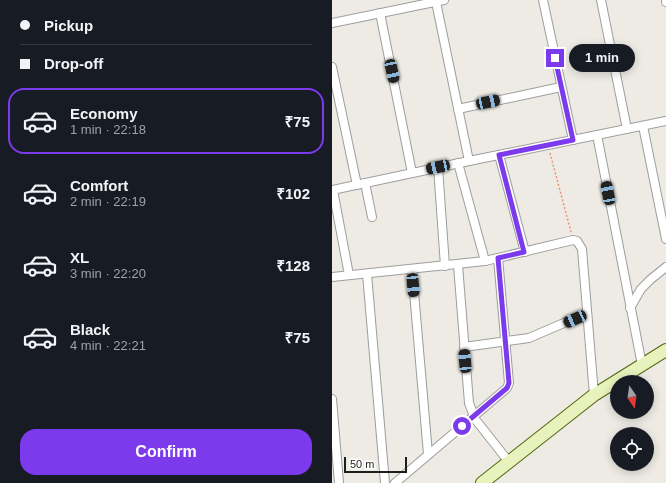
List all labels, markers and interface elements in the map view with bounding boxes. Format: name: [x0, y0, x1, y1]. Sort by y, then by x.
text: Pickup: [44, 17, 93, 34]
callout: 1 min: [569, 44, 635, 72]
route end: [546, 49, 564, 67]
text: 1 min: [585, 50, 619, 65]
text: Drop-off: [44, 55, 103, 72]
car: [384, 58, 400, 84]
car: [475, 94, 501, 110]
icon: car: [22, 103, 58, 139]
text: Economy: [70, 105, 138, 122]
text: ₹75: [285, 113, 310, 130]
text: 1 min · 22:18: [70, 122, 146, 137]
car: [425, 159, 451, 175]
icon: car: [22, 175, 58, 211]
text: Comfort: [70, 177, 128, 194]
car: [600, 180, 616, 206]
text: ₹102: [276, 185, 310, 202]
text: 2 min · 22:19: [70, 194, 146, 209]
icon: car: [22, 247, 58, 283]
text: XL: [70, 249, 89, 266]
text: ₹128: [276, 257, 310, 274]
text: 3 min · 22:20: [70, 266, 146, 281]
car: [406, 273, 420, 297]
car: [562, 309, 588, 329]
icon: car: [22, 319, 58, 355]
text: Black: [70, 321, 110, 338]
text: ₹75: [285, 329, 310, 346]
text: 4 min · 22:21: [70, 338, 146, 353]
car: [458, 349, 472, 373]
north arrow: [610, 375, 654, 419]
map controls: [610, 375, 654, 471]
route start: [453, 417, 471, 435]
button: locate: [610, 427, 654, 471]
button: Confirm: [20, 429, 312, 475]
scale bar: [344, 455, 407, 474]
text: 50 m: [350, 458, 374, 470]

